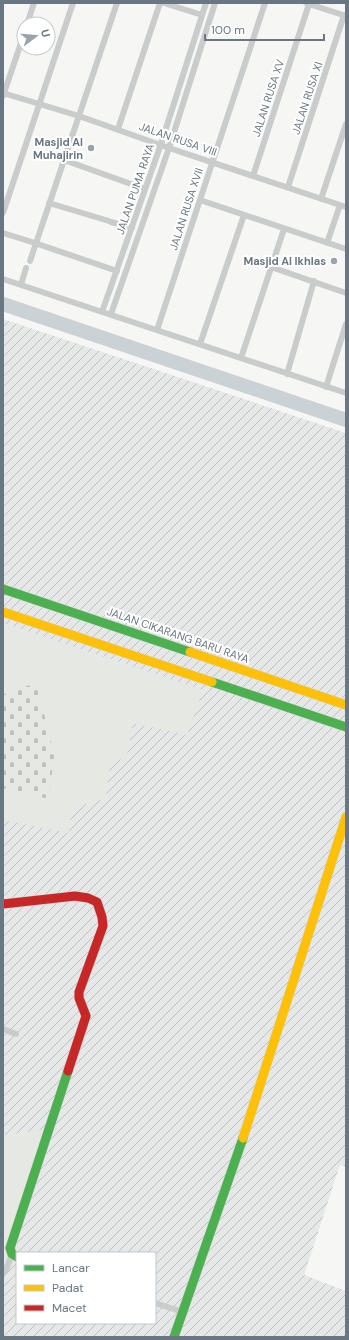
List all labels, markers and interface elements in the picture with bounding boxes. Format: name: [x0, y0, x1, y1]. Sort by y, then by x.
north arrow: [16, 16, 56, 56]
scale bar: [205, 16, 324, 42]
text: 100 m: [211, 22, 245, 38]
text: U: [38, 28, 53, 39]
street label: JALAN RUSA XV: [249, 57, 287, 138]
street label: JALAN RUSA XI: [289, 60, 325, 136]
street label: JALAN RUSA VIII: [137, 119, 219, 159]
place label: Masjid Al Muhajirin: [33, 135, 83, 162]
street label: JALAN PUMA RAYA: [113, 142, 157, 236]
marker: Masjid Al Muhajirin: [86, 143, 96, 153]
street label: JALAN RUSA XVII: [166, 166, 206, 252]
place label: Masjid Al Ikhlas: [243, 254, 326, 268]
marker: Masjid Al Ikhlas: [329, 256, 339, 266]
street label: JALAN CIKARANG BARU RAYA: [105, 604, 251, 666]
legend: [16, 1252, 156, 1324]
text: Lancar: [52, 1260, 90, 1276]
text: Padat: [52, 1280, 84, 1296]
text: Macet: [52, 1300, 87, 1316]

